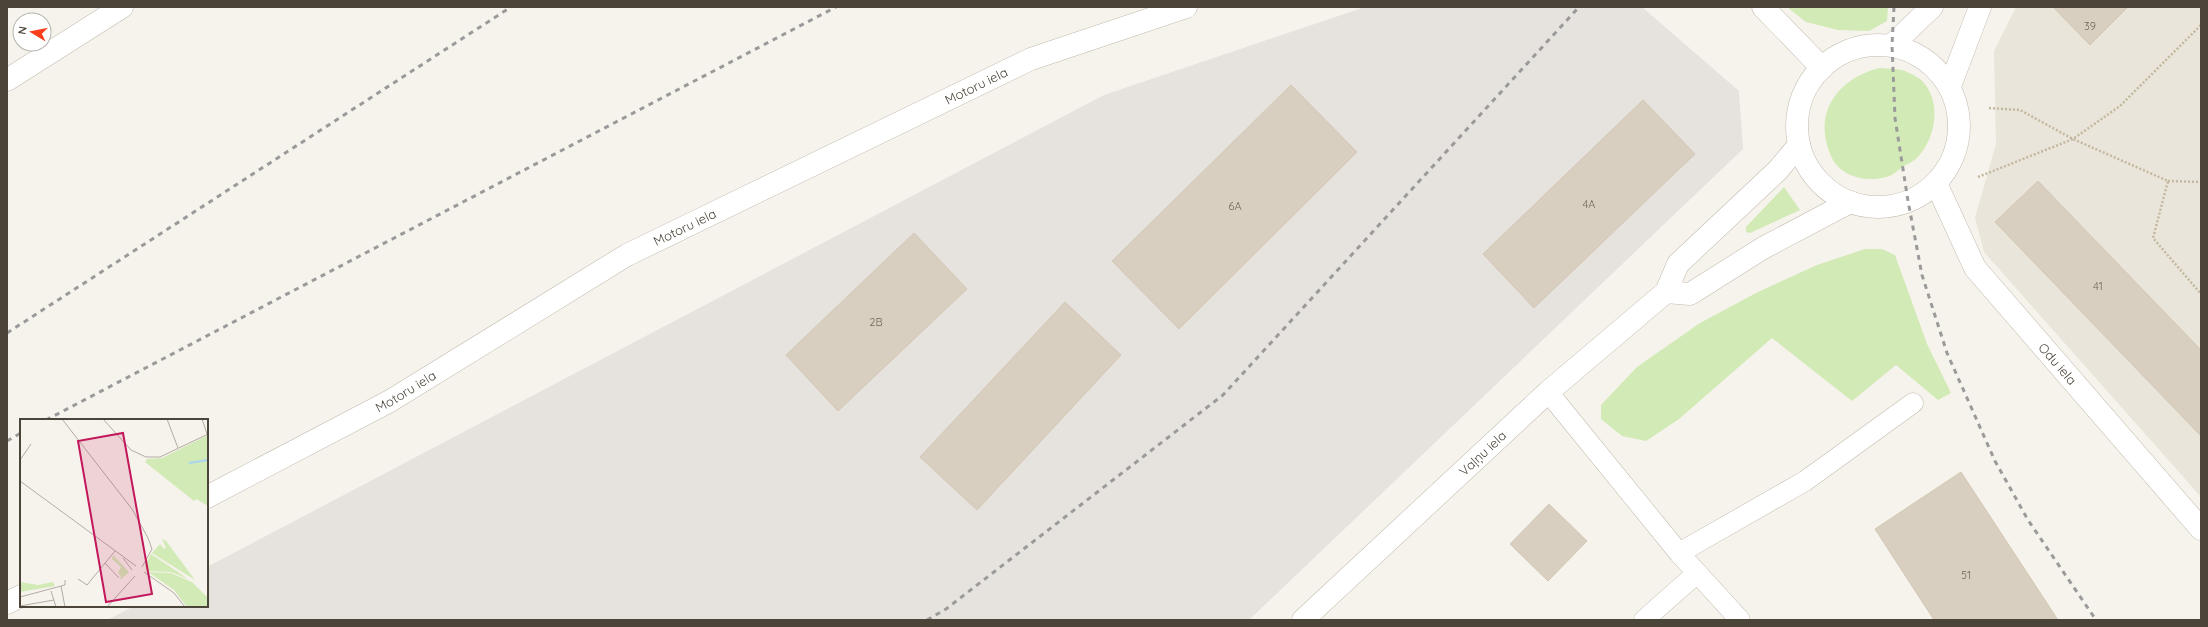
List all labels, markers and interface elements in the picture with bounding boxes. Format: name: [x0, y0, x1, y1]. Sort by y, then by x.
north arrow: [12, 12, 52, 52]
house number: 39: [2084, 19, 2096, 33]
text: N: [15, 25, 30, 35]
street label: Motoru iela: [942, 64, 1010, 108]
house number: 4A: [1583, 197, 1595, 211]
house number: 6A: [1228, 199, 1242, 213]
street label: Motoru iela: [651, 205, 719, 249]
house number: 41: [2093, 279, 2103, 293]
house number: 2B: [869, 315, 883, 329]
street label: Odu iela: [2035, 339, 2080, 388]
street label: Motoru iela: [372, 367, 439, 415]
inset map: [20, 419, 208, 607]
street label: Vaļņu iela: [1455, 427, 1509, 479]
house number: 51: [1961, 568, 1971, 582]

